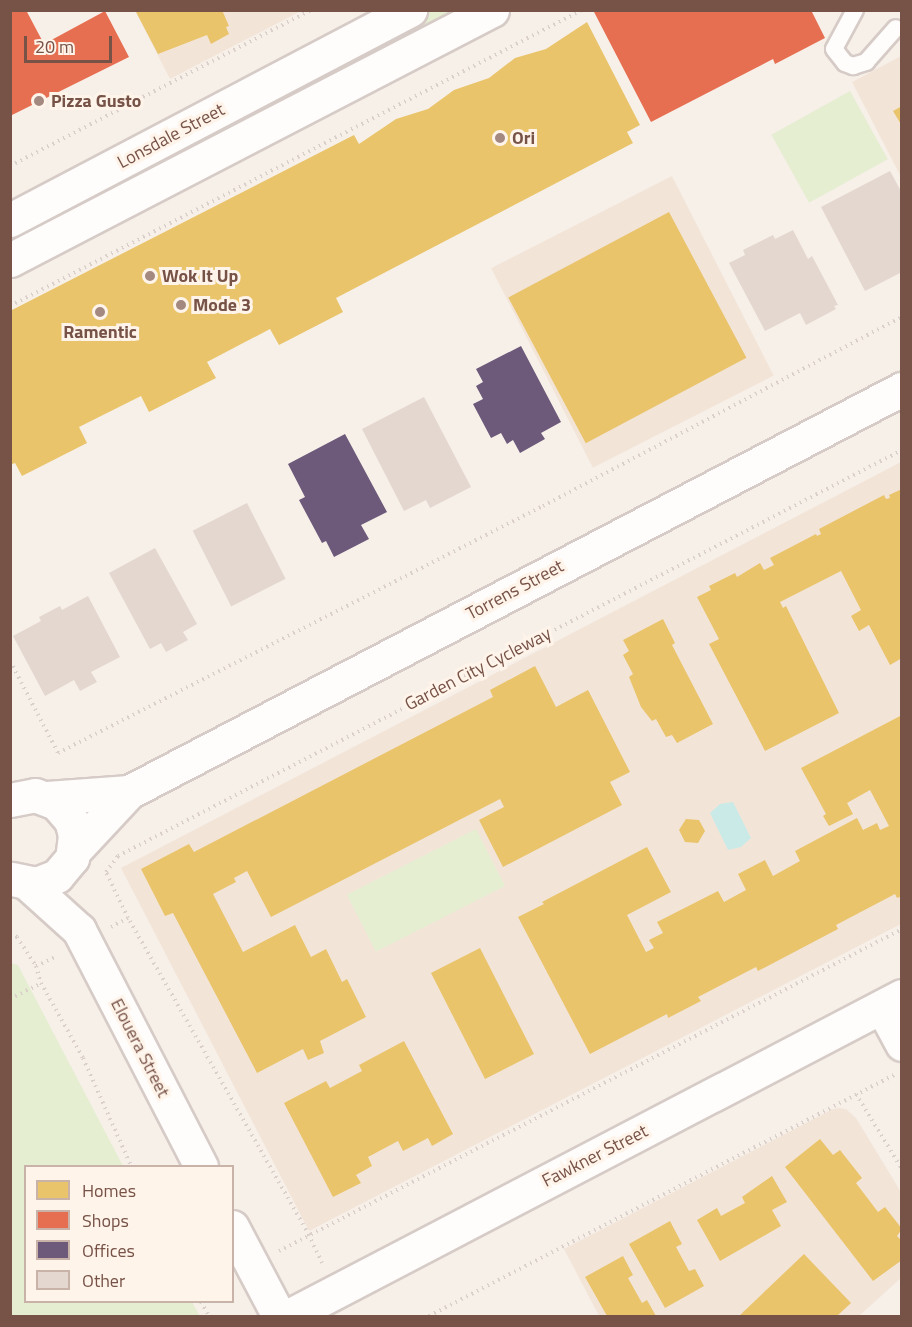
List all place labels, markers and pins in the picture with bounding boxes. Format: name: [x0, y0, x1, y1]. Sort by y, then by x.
place label: Pizza Gusto: [51, 90, 141, 112]
marker: Pizza Gusto: [32, 94, 46, 108]
place label: Ori: [512, 127, 535, 149]
marker: Ori: [493, 131, 507, 145]
place label: Wok It Up: [162, 265, 238, 287]
marker: Wok It Up: [143, 269, 157, 283]
place label: Mode 3: [193, 294, 251, 316]
marker: Mode 3: [174, 298, 188, 312]
marker: Ramentic: [93, 305, 107, 319]
place label: Ramentic: [63, 321, 137, 343]

